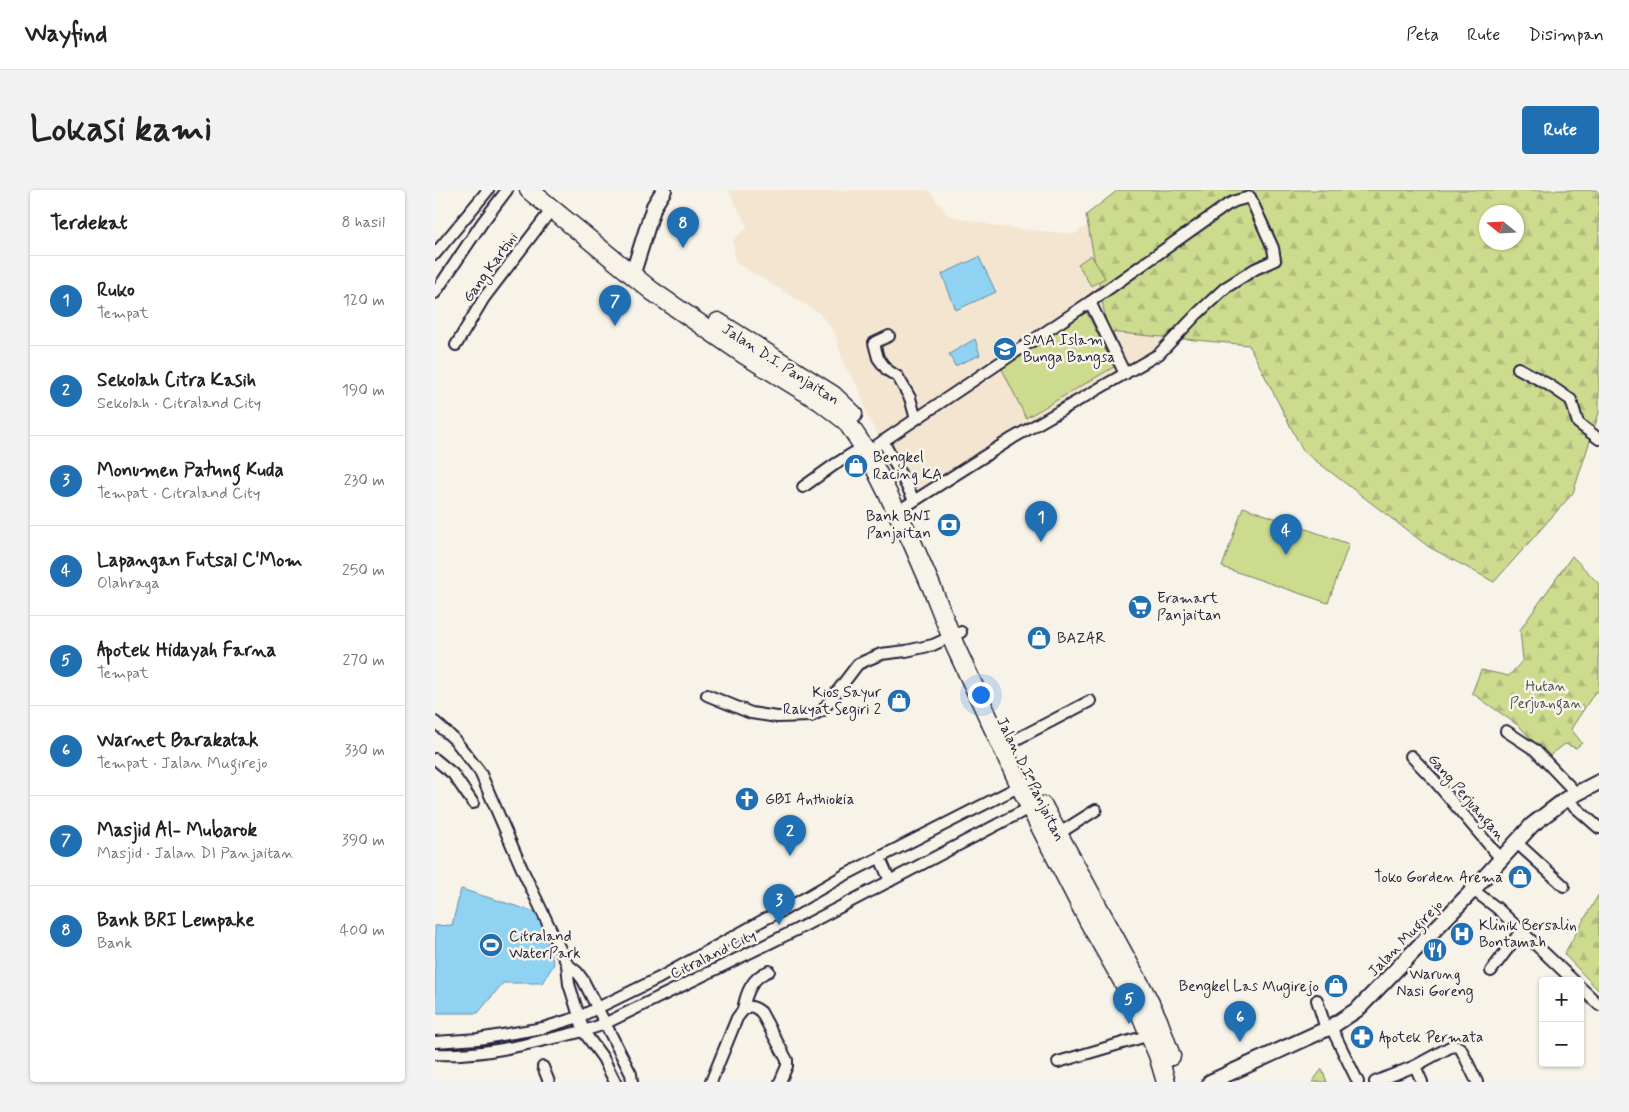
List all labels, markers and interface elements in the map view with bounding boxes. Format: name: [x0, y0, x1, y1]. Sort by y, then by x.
text: Wayfind: [25, 19, 107, 50]
text: Peta: [1406, 23, 1439, 47]
text: Rute: [1467, 23, 1500, 47]
text: Disimpan: [1528, 23, 1604, 47]
button: Rute: [1522, 106, 1599, 154]
text: Lokasi kami: [30, 107, 212, 153]
north arrow: [1479, 205, 1524, 250]
pin: 8: [667, 207, 699, 248]
text: Terdekat: [50, 209, 128, 237]
text: 8 hasil: [341, 212, 385, 233]
street label: Gang Kartini: [459, 229, 524, 307]
text: Ruko: [97, 278, 135, 303]
pin: 7: [599, 285, 631, 326]
text: 1: [62, 290, 70, 311]
text: 120 m: [343, 290, 385, 311]
text: Tempat: [97, 303, 149, 324]
street label: Jalan D.I. Panjaitan: [718, 319, 843, 410]
place label: SMA Islam Bunga Bangsa: [1023, 331, 1115, 369]
school or university icon: SMA Islam Bunga Bangsa: [992, 336, 1018, 362]
text: Sekolah Citra Kasih: [97, 368, 256, 393]
text: 2: [62, 380, 70, 401]
text: 190 m: [342, 380, 385, 401]
text: Sekolah · Citraland City: [97, 393, 261, 414]
place label: Bengkel Racing KA: [873, 448, 942, 485]
shop icon: Bengkel Racing KA: [843, 453, 869, 479]
text: Monumen Patung Kuda: [97, 458, 284, 483]
text: 3: [62, 470, 70, 491]
text: 230 m: [344, 470, 385, 491]
text: Tempat · Citraland City: [97, 483, 260, 504]
pin: 1: [1025, 501, 1057, 542]
place label: Bank BNI Panjaitan: [866, 507, 931, 544]
bank icon: Bank BNI Panjaitan: [936, 512, 962, 538]
pin: 4: [1270, 514, 1302, 555]
text: Lapangan Futsal C'Mom: [97, 548, 302, 573]
text: 4: [61, 560, 71, 581]
text: 250 m: [342, 560, 385, 581]
text: Olahraga: [97, 573, 160, 594]
place label: Eramart Panjaitan: [1157, 589, 1221, 626]
supermarket icon: Eramart Panjaitan: [1127, 594, 1153, 620]
shop icon: BAZAR: [1026, 625, 1052, 651]
place label: BAZAR: [1057, 629, 1106, 649]
text: Apotek Hidayah Farna: [97, 638, 276, 663]
text: 5: [61, 650, 71, 671]
text: 270 m: [342, 650, 385, 671]
text: Tempat: [97, 663, 149, 684]
park label: Hutan Perjuangan: [1510, 677, 1582, 715]
your location: [968, 682, 994, 708]
place label: Kios Sayur Rakyat Segiri 2: [783, 683, 882, 721]
shop icon: Kios Sayur Rakyat Segiri 2: [886, 688, 912, 714]
street label: Jalan D.I. Panjaitan: [991, 714, 1069, 845]
text: Warnet Barakatak: [97, 728, 258, 753]
text: 6: [62, 740, 70, 761]
text: 330 m: [344, 740, 385, 761]
street label: Gang Perjuangan: [1422, 750, 1510, 846]
text: Tempat · Jalan Mugirejo: [97, 753, 267, 774]
church icon: GBI Anthiokia: [734, 786, 760, 812]
place label: GBI Anthiokia: [765, 790, 855, 810]
pin: 2: [774, 815, 806, 856]
text: Masjid Al- Mubarok: [97, 818, 257, 843]
text: 7: [61, 830, 71, 851]
text: 390 m: [342, 830, 385, 851]
text: Masjid · Jalan DI Panjaitan: [97, 843, 294, 864]
shop icon: Toko Gorden Arema: [1507, 864, 1533, 890]
place label: Toko Gorden Arema: [1374, 868, 1503, 888]
pin: 3: [763, 884, 795, 925]
street label: Jalan Mugirejo: [1364, 896, 1448, 982]
text: Bank BRI Lempake: [97, 908, 255, 933]
place label: Klinik Bersalin Bontamah: [1479, 916, 1577, 953]
text: 8: [61, 920, 71, 941]
text: 400 m: [340, 920, 385, 941]
hospital icon: Klinik Bersalin Bontamah: [1449, 921, 1475, 947]
street label: Citraland City: [667, 925, 760, 984]
place label: Citraland WaterPark: [509, 927, 581, 964]
sports icon: Citraland WaterPark: [478, 932, 504, 958]
text: Bank: [97, 933, 132, 954]
restaurant icon: Warung Nasi Goreng: [1422, 937, 1448, 963]
place label: Warung Nasi Goreng: [1396, 965, 1474, 1003]
shop icon: Bengkel Las Mugirejo: [1323, 973, 1349, 999]
place label: Bengkel Las Mugirejo: [1179, 977, 1319, 998]
map controls: [1539, 977, 1584, 1067]
button: +: [1539, 977, 1584, 1022]
pin: 5: [1113, 983, 1145, 1024]
pin: 6: [1224, 1001, 1256, 1042]
button: −: [1539, 1022, 1584, 1067]
pharmacy icon: Apotek Permata: [1349, 1024, 1375, 1050]
place label: Apotek Permata: [1379, 1028, 1483, 1049]

